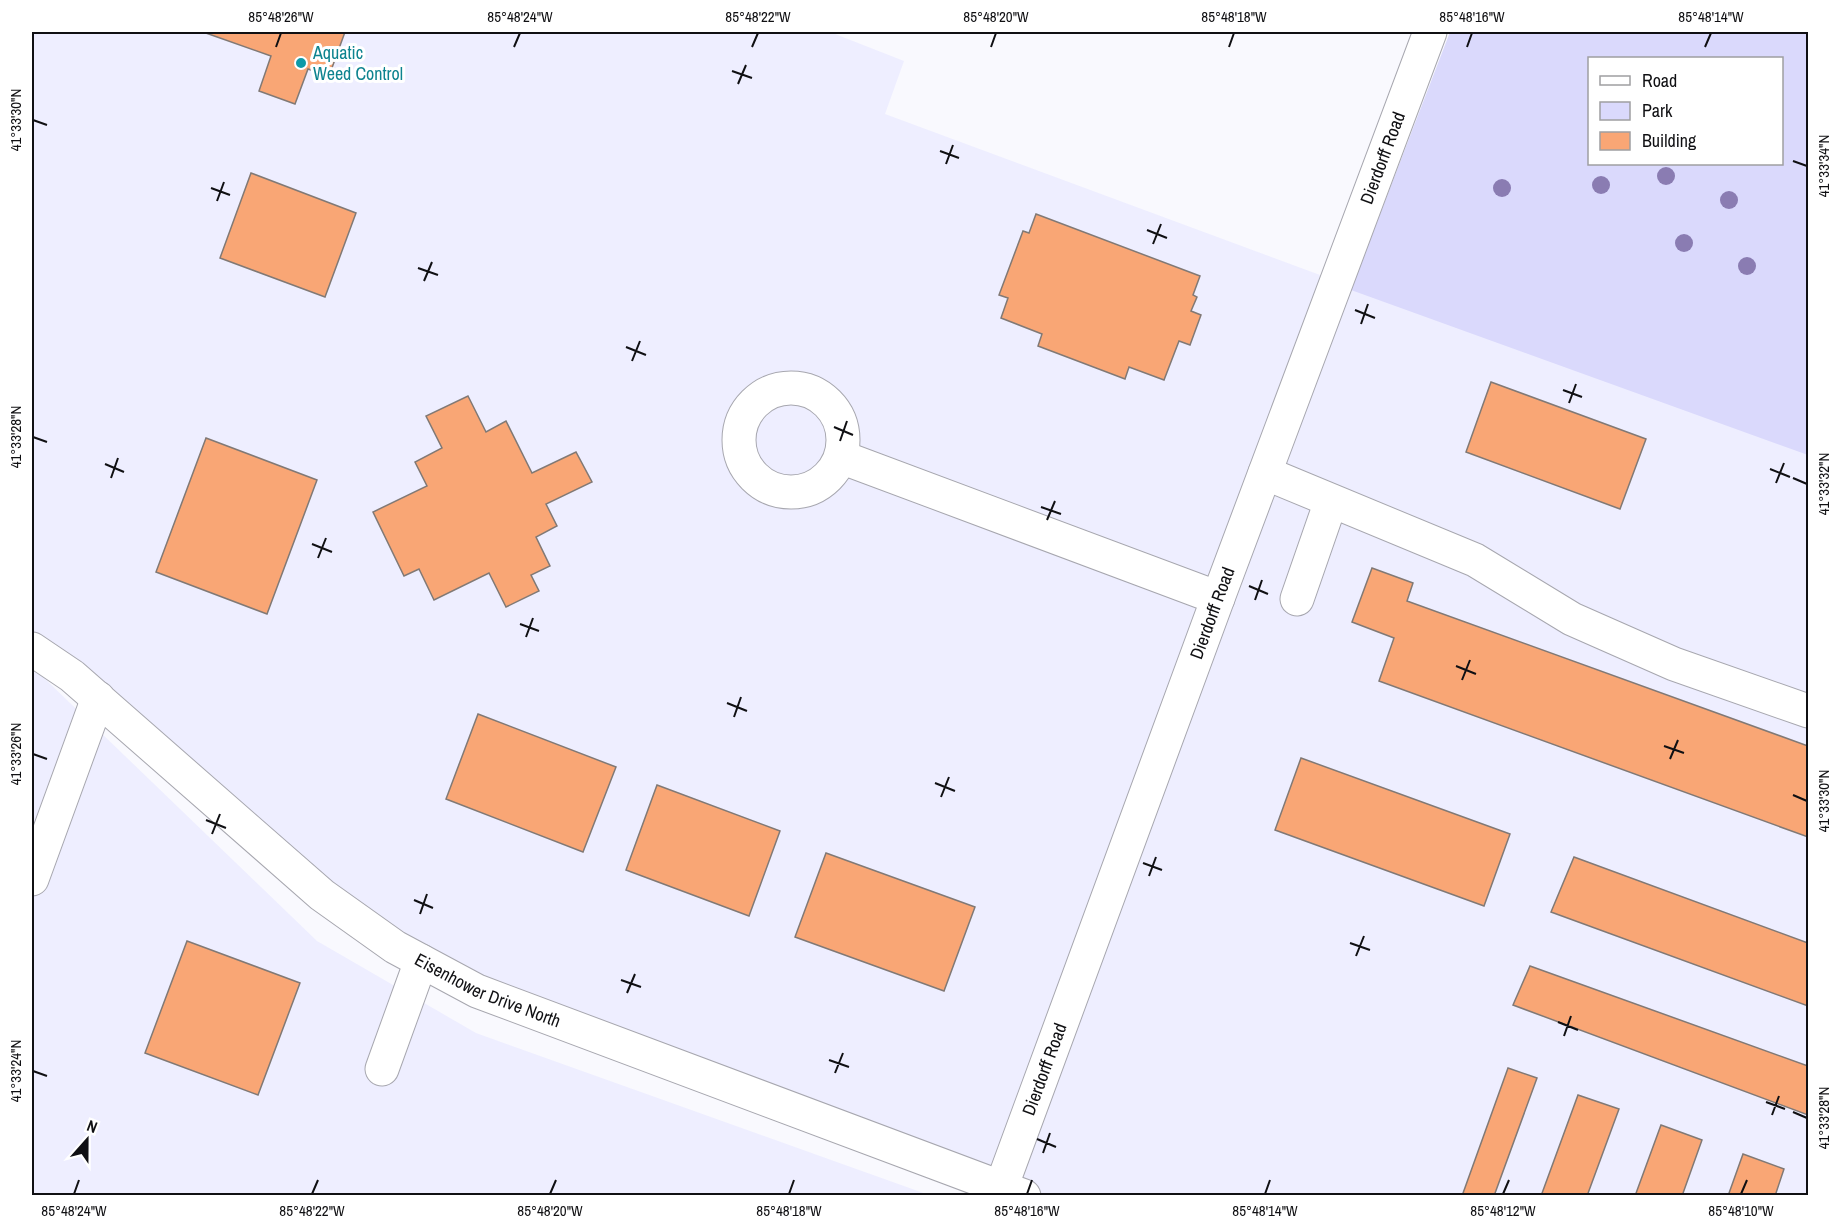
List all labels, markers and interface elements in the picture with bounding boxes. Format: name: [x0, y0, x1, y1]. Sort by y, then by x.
text: 85°48'26"W: [248, 6, 314, 27]
text: 85°48'24"W: [487, 6, 553, 27]
text: 85°48'22"W: [725, 6, 791, 27]
text: 85°48'20"W: [963, 6, 1029, 27]
text: 85°48'18"W: [1201, 6, 1267, 27]
text: 85°48'16"W: [1439, 6, 1505, 27]
text: 85°48'14"W: [1678, 6, 1744, 27]
place label: Aquatic Weed Control: [312, 40, 403, 86]
marker: Aquatic Weed Control: [294, 56, 308, 70]
legend: [1588, 57, 1783, 165]
text: Road: [1642, 68, 1677, 93]
text: 41°33'30"N: [5, 89, 26, 151]
text: Park: [1642, 98, 1673, 123]
street label: Dierdorff Road: [1354, 108, 1411, 208]
text: Building: [1642, 128, 1697, 153]
text: 41°33'34"N: [1813, 135, 1834, 197]
text: 41°33'28"N: [5, 406, 26, 468]
text: 41°33'32"N: [1813, 453, 1834, 515]
street label: Dierdorff Road: [1184, 563, 1241, 663]
text: 41°33'26"N: [5, 723, 26, 785]
text: 41°33'30"N: [1813, 770, 1834, 832]
street label: Eisenhower Drive North: [410, 947, 564, 1033]
street label: Dierdorff Road: [1016, 1019, 1073, 1119]
text: 41°33'24"N: [5, 1040, 26, 1102]
text: 41°33'28"N: [1813, 1087, 1834, 1149]
north arrow: [57, 1110, 117, 1170]
text: N: [84, 1114, 101, 1138]
text: 85°48'24"W: [41, 1200, 107, 1221]
text: 85°48'22"W: [279, 1200, 345, 1221]
text: 85°48'20"W: [517, 1200, 583, 1221]
text: 85°48'18"W: [756, 1200, 822, 1221]
text: 85°48'16"W: [994, 1200, 1060, 1221]
text: 85°48'14"W: [1232, 1200, 1298, 1221]
text: 85°48'12"W: [1470, 1200, 1536, 1221]
text: 85°48'10"W: [1708, 1200, 1774, 1221]

